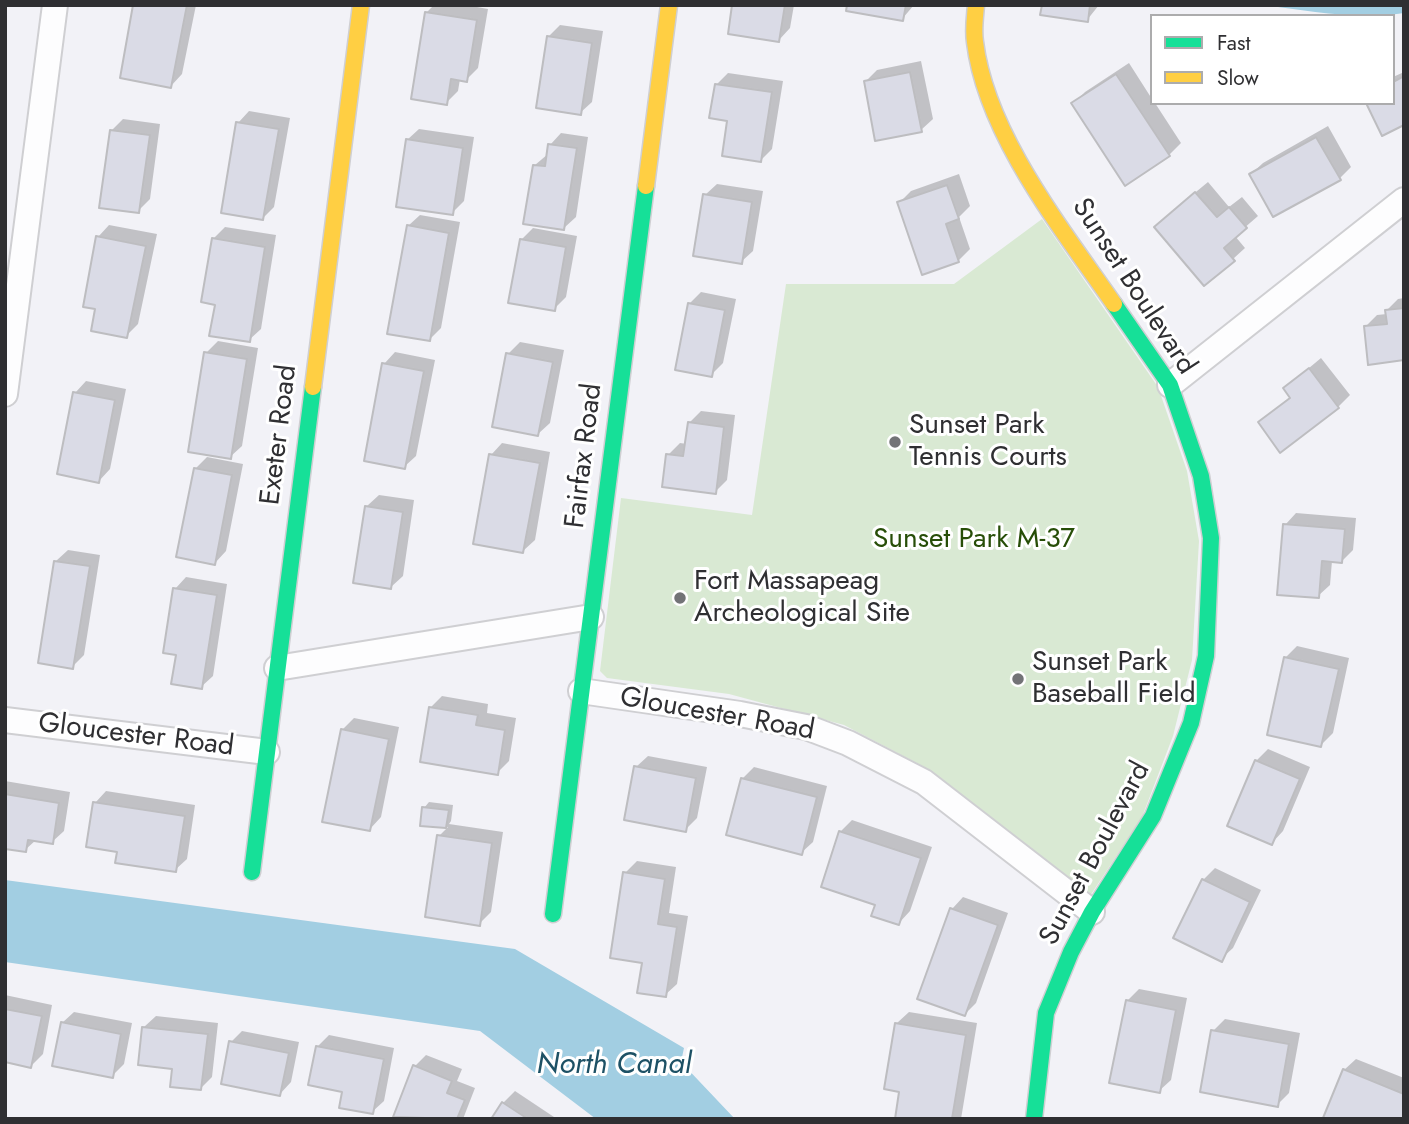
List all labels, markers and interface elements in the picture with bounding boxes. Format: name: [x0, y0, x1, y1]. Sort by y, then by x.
legend: [1150, 14, 1395, 105]
text: Fast: [1217, 28, 1250, 58]
text: Slow: [1217, 63, 1259, 93]
street label: Sunset Boulevard: [1064, 193, 1202, 381]
street label: Exeter Road: [255, 363, 305, 507]
street label: Fairfax Road: [559, 382, 611, 530]
place label: Sunset Park Tennis Courts: [909, 409, 1067, 475]
marker: Sunset Park Tennis Courts: [887, 434, 903, 450]
park label: Sunset Park M-37: [873, 523, 1075, 557]
place label: Fort Massapeag Archeological Site: [694, 565, 910, 631]
marker: Fort Massapeag Archeological Site: [672, 590, 688, 606]
place label: Sunset Park Baseball Field: [1032, 646, 1196, 712]
marker: Sunset Park Baseball Field: [1010, 671, 1026, 687]
street label: Gloucester Road: [617, 681, 817, 749]
street label: Gloucester Road: [36, 707, 236, 765]
street label: Sunset Boulevard: [1034, 757, 1158, 951]
water label: North Canal: [537, 1048, 691, 1084]

